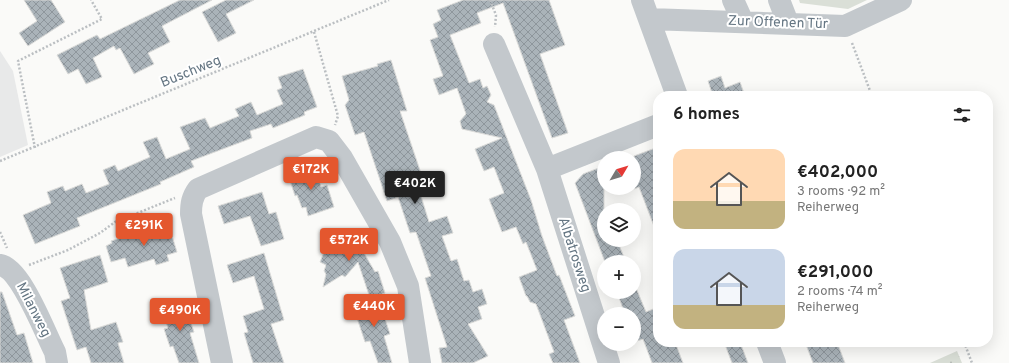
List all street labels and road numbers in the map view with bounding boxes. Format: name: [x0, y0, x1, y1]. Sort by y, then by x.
street label: Zur Offenen Tür: [728, 13, 829, 33]
street label: Buschweg: [158, 52, 224, 92]
street label: Albatrosweg: [554, 215, 594, 295]
street label: Milanweg: [12, 280, 54, 340]

